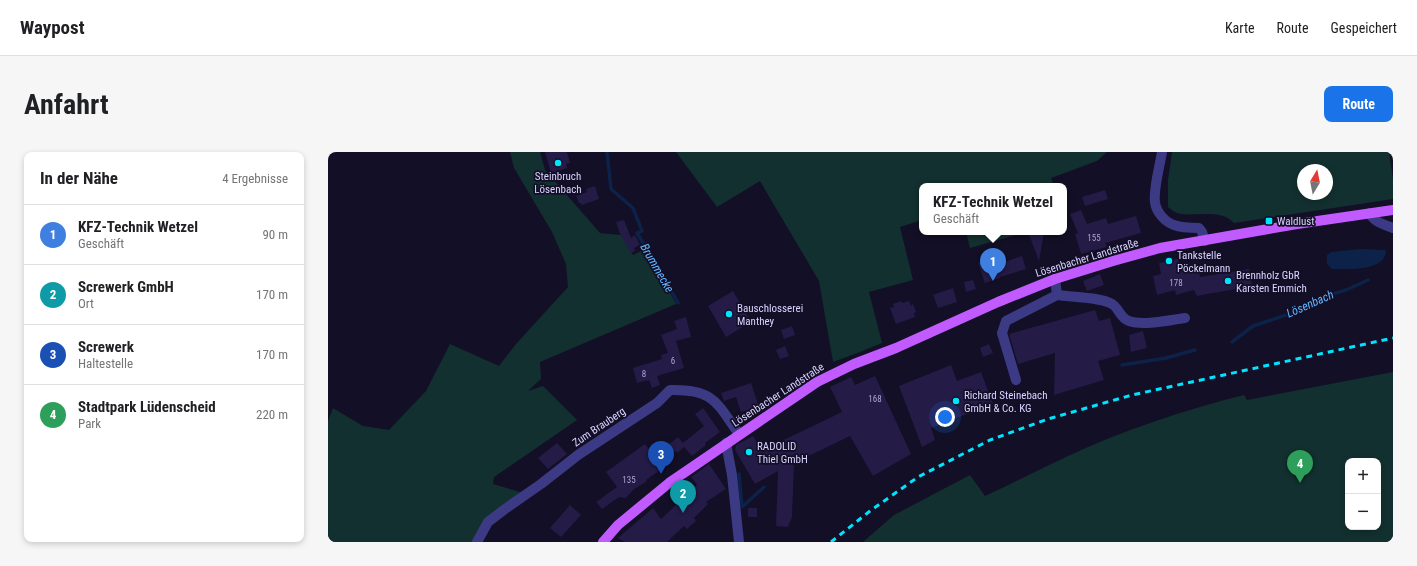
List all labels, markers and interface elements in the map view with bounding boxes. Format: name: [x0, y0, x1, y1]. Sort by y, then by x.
text: Waypost: [20, 16, 85, 39]
text: Karte: [1225, 20, 1255, 36]
text: Route: [1277, 20, 1309, 36]
text: Gespeichert: [1331, 20, 1397, 36]
button: Route: [1324, 86, 1393, 122]
text: Anfahrt: [24, 88, 109, 121]
marker: Steinbruch Lösenbach: [553, 158, 563, 168]
north arrow: [1297, 164, 1333, 200]
text: In der Nähe: [40, 168, 118, 188]
place label: Steinbruch Lösenbach: [534, 170, 582, 196]
text: 4 Ergebnisse: [222, 171, 288, 186]
popup: [919, 183, 1067, 235]
text: KFZ-Technik Wetzel: [933, 193, 1053, 211]
text: Geschäft: [933, 211, 979, 226]
place label: Waldlust: [1277, 215, 1315, 228]
marker: Waldlust: [1264, 216, 1274, 226]
text: KFZ-Technik Wetzel: [78, 218, 198, 236]
text: 1: [50, 227, 56, 242]
text: 90 m: [262, 227, 288, 242]
house number: 155: [1087, 233, 1101, 243]
text: Geschäft: [78, 236, 124, 251]
street label: Lösenbacher Landstraße: [1034, 236, 1140, 280]
water label: Brummecke: [637, 241, 677, 296]
pin: 1: [980, 248, 1006, 281]
place label: Tankstelle Pöckelmann: [1177, 249, 1230, 275]
marker: Tankstelle Pöckelmann: [1164, 256, 1174, 266]
place label: Brennholz GbR Karsten Emmich: [1236, 269, 1307, 295]
marker: Brennholz GbR Karsten Emmich: [1223, 276, 1233, 286]
text: Screwerk GmbH: [78, 278, 174, 296]
house number: 178: [1169, 278, 1183, 288]
text: 2: [50, 287, 56, 302]
text: 170 m: [256, 287, 288, 302]
water label: Lösenbach: [1284, 287, 1336, 321]
text: Ort: [78, 296, 94, 311]
place label: Bauschlosserei Manthey: [737, 302, 803, 328]
marker: Bauschlosserei Manthey: [724, 309, 734, 319]
text: Screwerk: [78, 338, 134, 356]
text: 3: [50, 347, 56, 362]
text: 170 m: [256, 347, 288, 362]
text: Haltestelle: [78, 356, 133, 371]
house number: 6: [671, 356, 675, 366]
street label: Lösenbacher Landstraße: [729, 360, 827, 430]
house number: 8: [642, 369, 646, 379]
place label: Richard Steinebach GmbH & Co. KG: [964, 389, 1047, 415]
house number: 168: [868, 394, 882, 404]
marker: Richard Steinebach GmbH & Co. KG: [951, 396, 961, 406]
text: Stadtpark Lüdenscheid: [78, 398, 216, 416]
street label: Zum Brauberg: [570, 405, 628, 449]
text: 4: [50, 407, 56, 422]
text: 220 m: [256, 407, 288, 422]
your location: [935, 407, 955, 427]
text: Park: [78, 416, 101, 431]
place label: RADOLID Thiel GmbH: [757, 440, 808, 466]
pin: 3: [648, 441, 674, 474]
marker: RADOLID Thiel GmbH: [744, 447, 754, 457]
pin: 4: [1287, 450, 1313, 483]
map controls: [1345, 458, 1381, 530]
button: +: [1345, 458, 1381, 494]
house number: 135: [622, 475, 636, 485]
pin: 2: [670, 480, 696, 513]
button: −: [1345, 494, 1381, 530]

